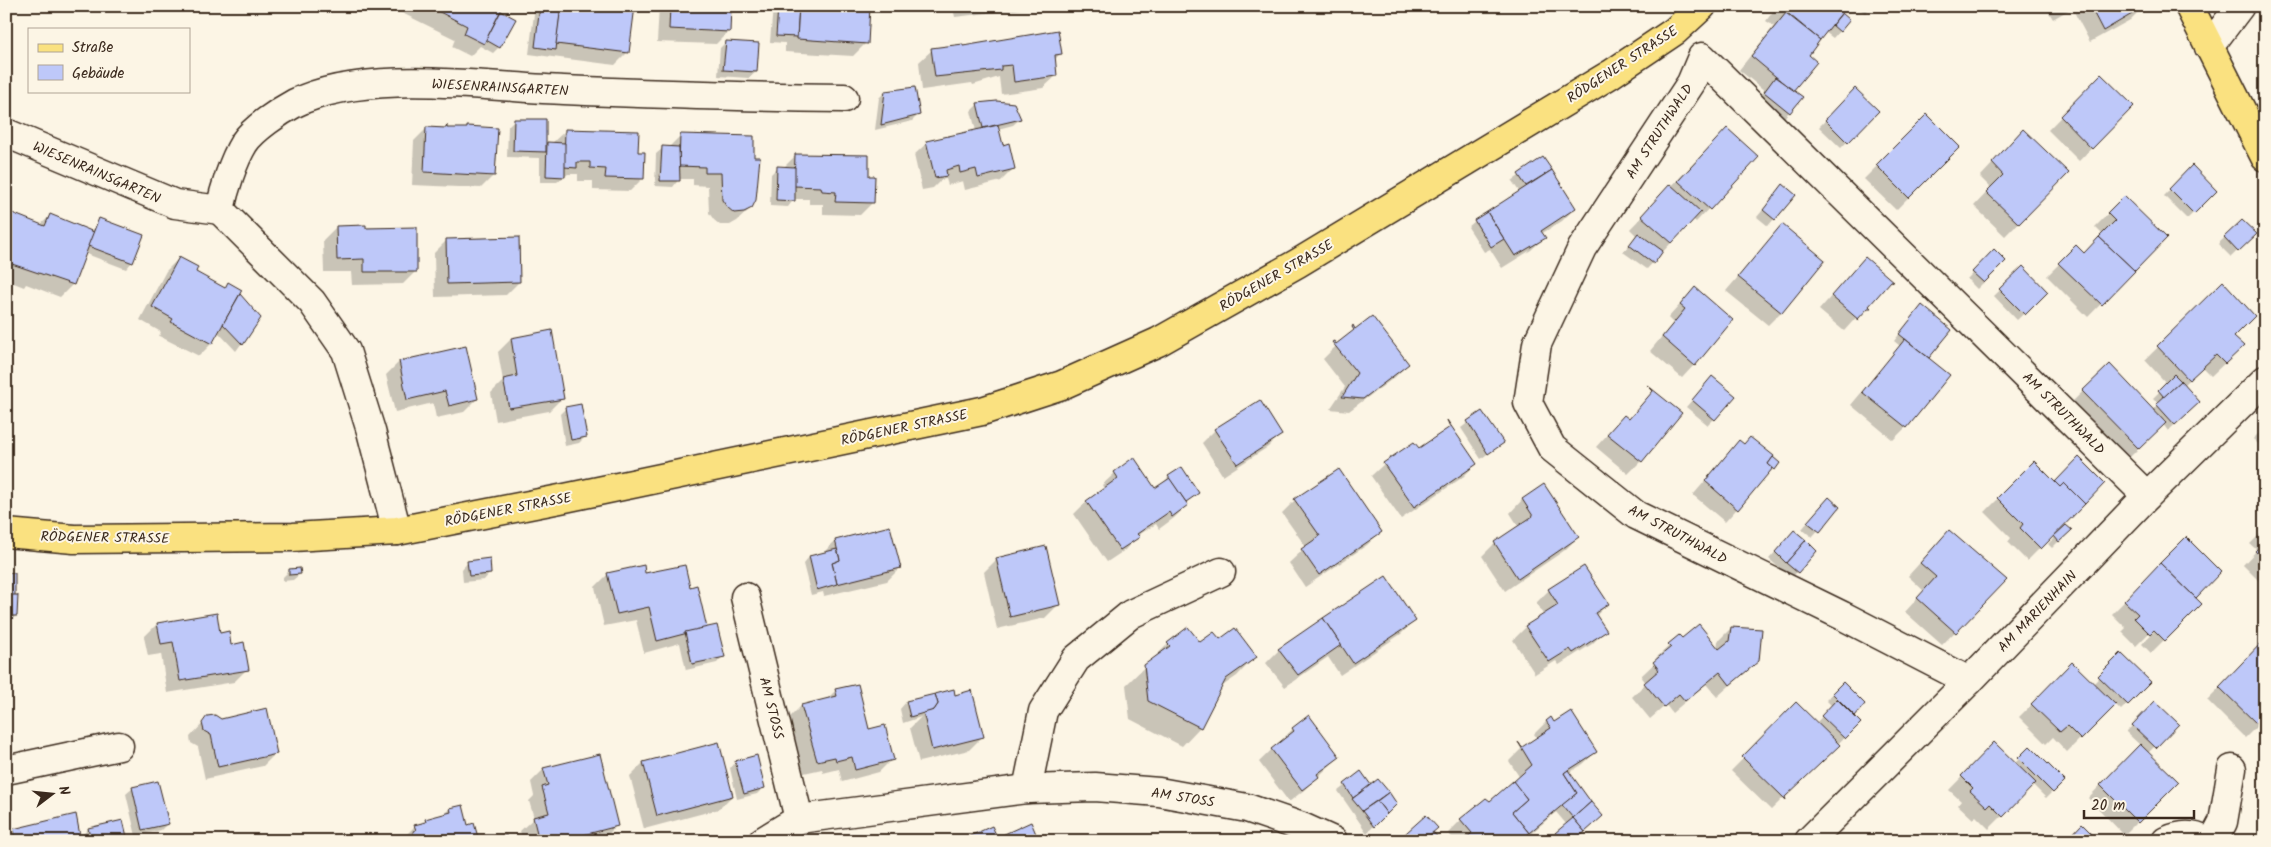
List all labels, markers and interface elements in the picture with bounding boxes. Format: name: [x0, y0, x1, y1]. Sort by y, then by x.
street label: RÖDGENER STRASSE: [1563, 20, 1683, 109]
legend: [28, 28, 190, 92]
text: Straße: [72, 36, 114, 60]
text: Gebäude: [72, 62, 125, 86]
street label: WIESENRAINSGARTEN: [431, 73, 569, 103]
street label: AM STRUTHWALD: [1621, 80, 1699, 184]
street label: WIESENRAINSGARTEN: [29, 136, 164, 210]
street label: RÖDGENER STRASSE: [1215, 234, 1338, 318]
street label: AM STRUTHWALD: [2017, 367, 2110, 460]
street label: RÖDGENER STRASSE: [839, 404, 970, 452]
street label: RÖDGENER STRASSE: [443, 487, 574, 533]
street label: AM STRUTHWALD: [1624, 499, 1731, 570]
street label: RÖDGENER STRASSE: [40, 526, 170, 550]
street label: AM MARIENHAIN: [1993, 565, 2083, 658]
street label: AM STOSS: [753, 675, 790, 742]
north arrow: [28, 770, 78, 820]
street label: AM STOSS: [1150, 782, 1217, 814]
text: N: [52, 783, 75, 798]
scale bar: [2084, 787, 2194, 819]
text: 20 m: [2091, 794, 2125, 818]

